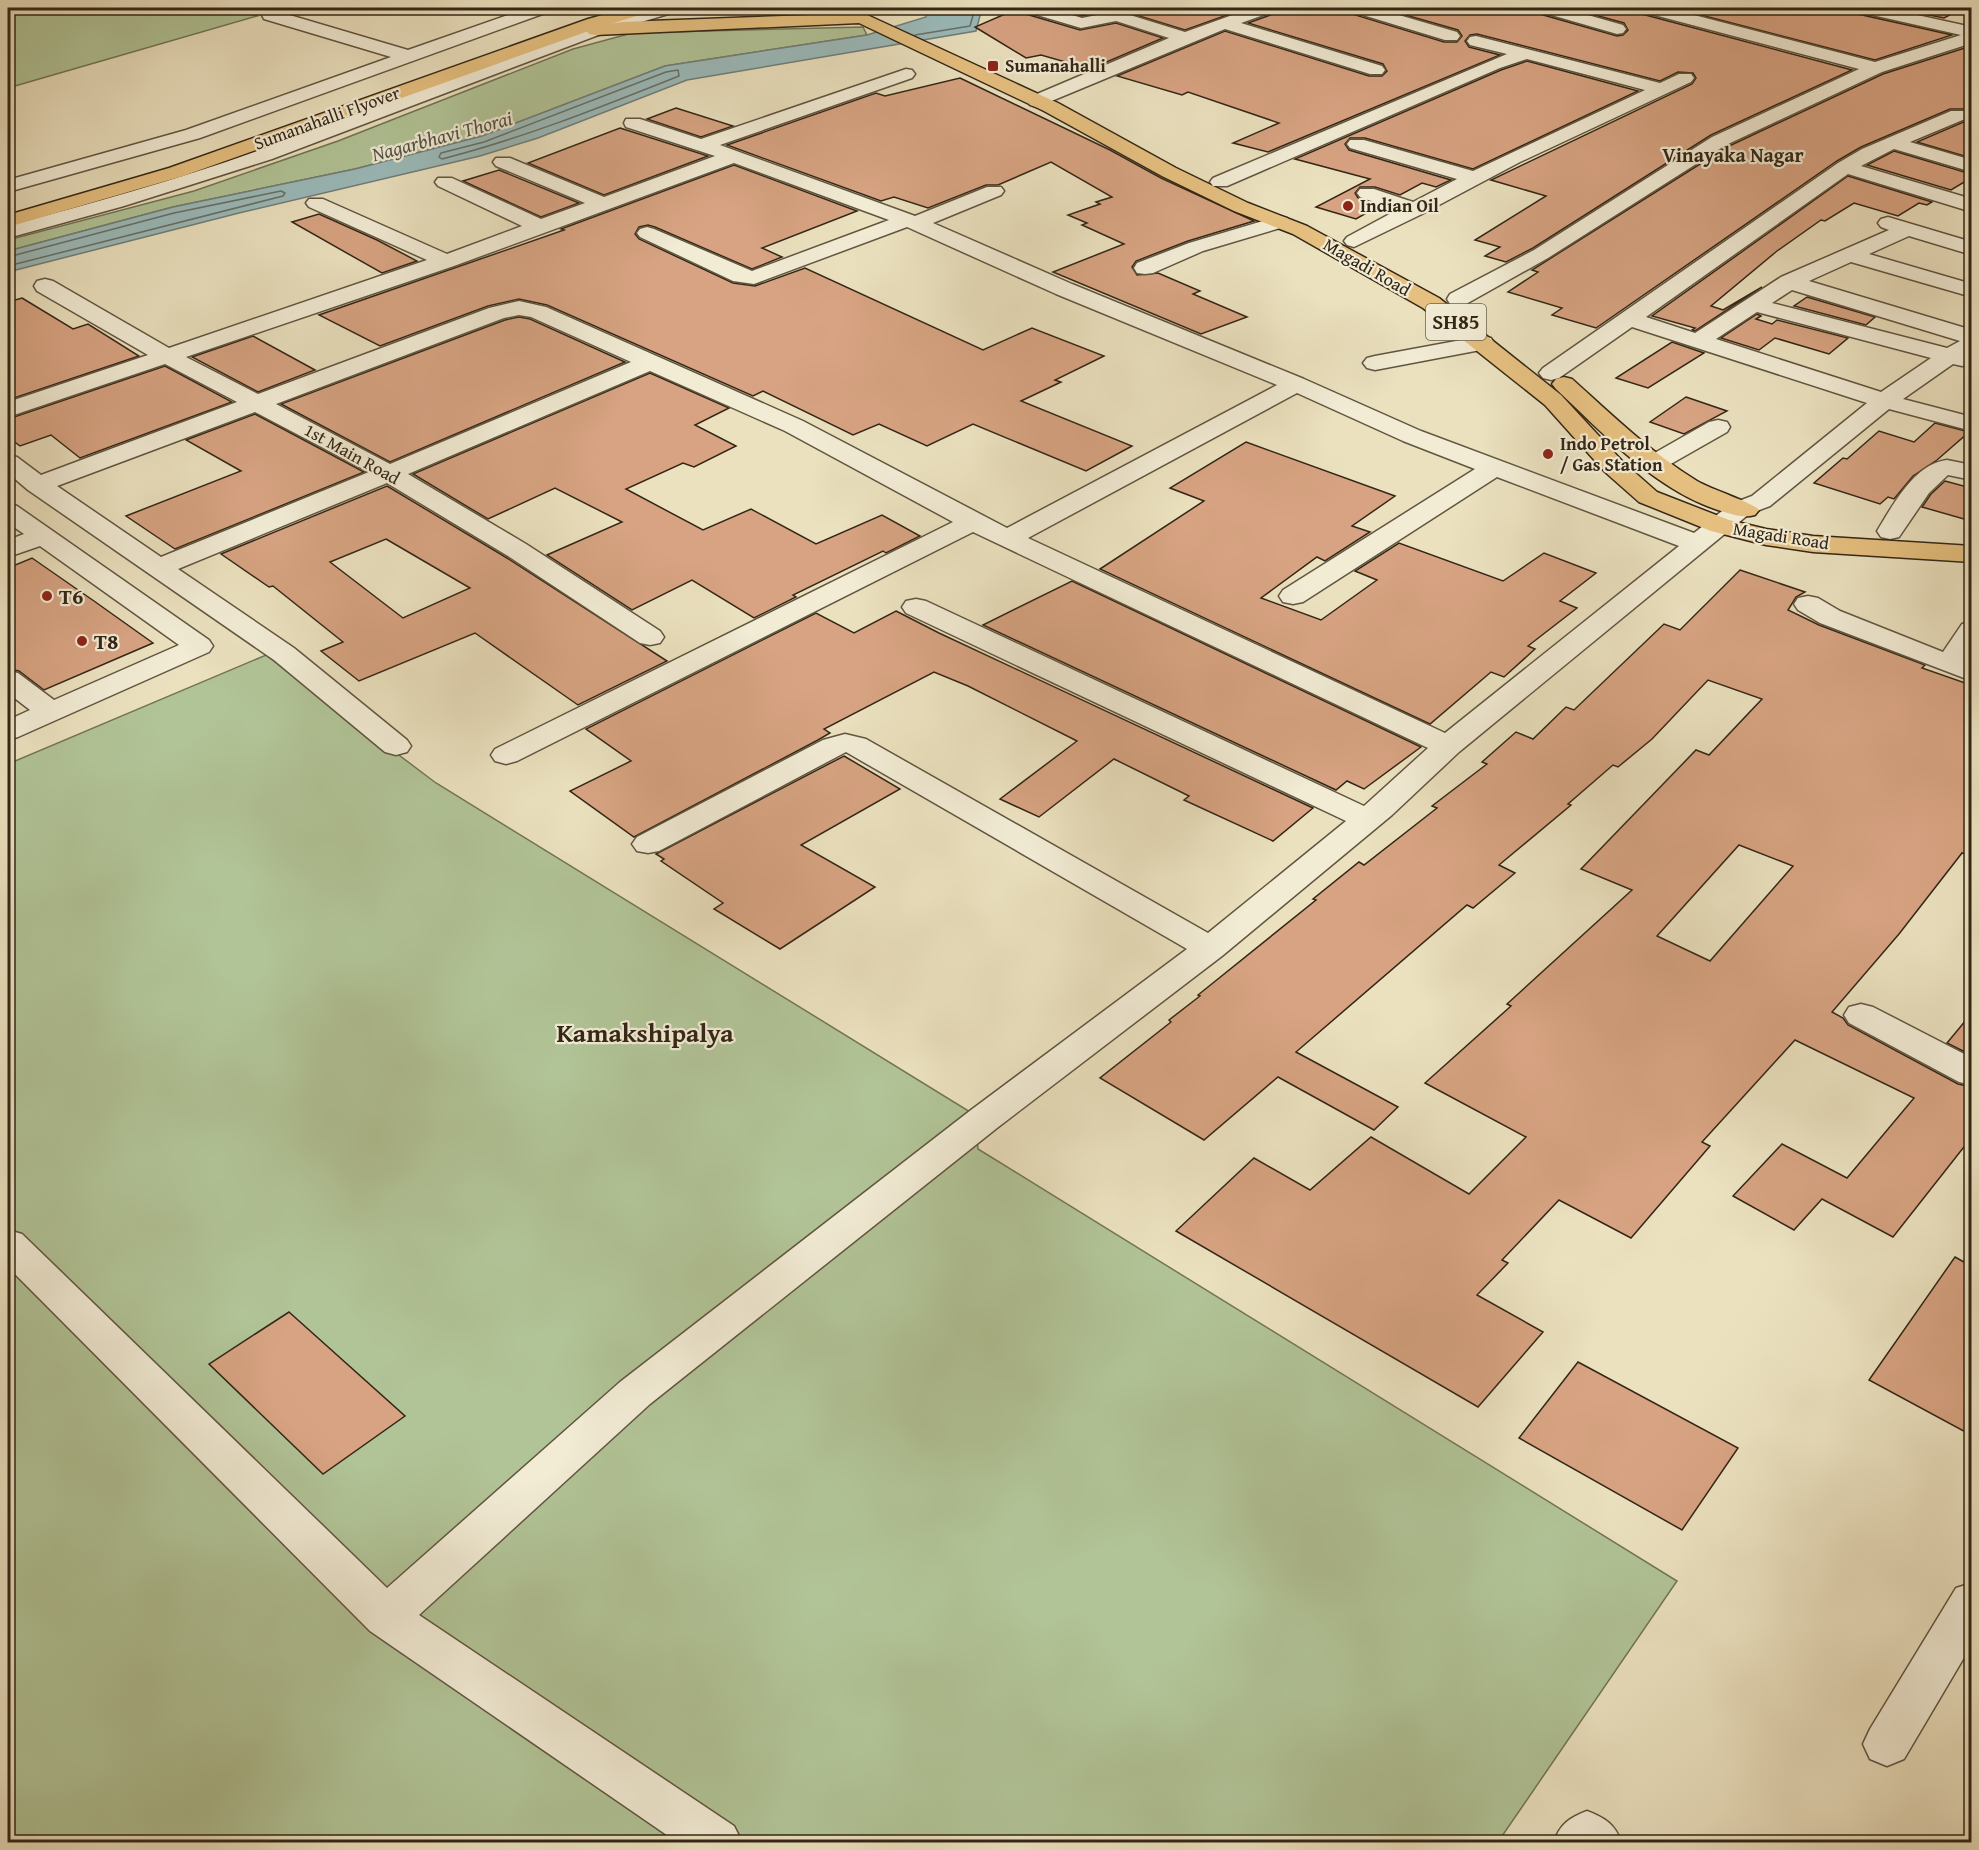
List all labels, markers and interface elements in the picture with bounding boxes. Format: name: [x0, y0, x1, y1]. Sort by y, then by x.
place label: Sumanahalli: [1005, 52, 1106, 79]
marker: Sumanahalli: [986, 59, 1000, 73]
street label: Sumanahalli Flyover: [250, 78, 404, 157]
water label: Nagarbhavi Thorai: [367, 103, 515, 168]
district label: Vinayaka Nagar: [1662, 140, 1804, 169]
place label: Indian Oil: [1360, 192, 1439, 219]
marker: Indian Oil: [1341, 199, 1355, 213]
street label: Magadi Road: [1318, 231, 1416, 303]
road number: SH85: [1426, 304, 1486, 340]
street label: 1st Main Road: [299, 416, 406, 491]
place label: Indo Petrol / Gas Station: [1560, 430, 1663, 478]
marker: Indo Petrol / Gas Station: [1541, 447, 1555, 461]
street label: Magadi Road: [1731, 515, 1831, 556]
place label: T6: [59, 580, 83, 612]
marker: T6: [40, 589, 54, 603]
place label: T8: [94, 625, 118, 657]
marker: T8: [75, 634, 89, 648]
district label: Kamakshipalya: [556, 1013, 734, 1052]

